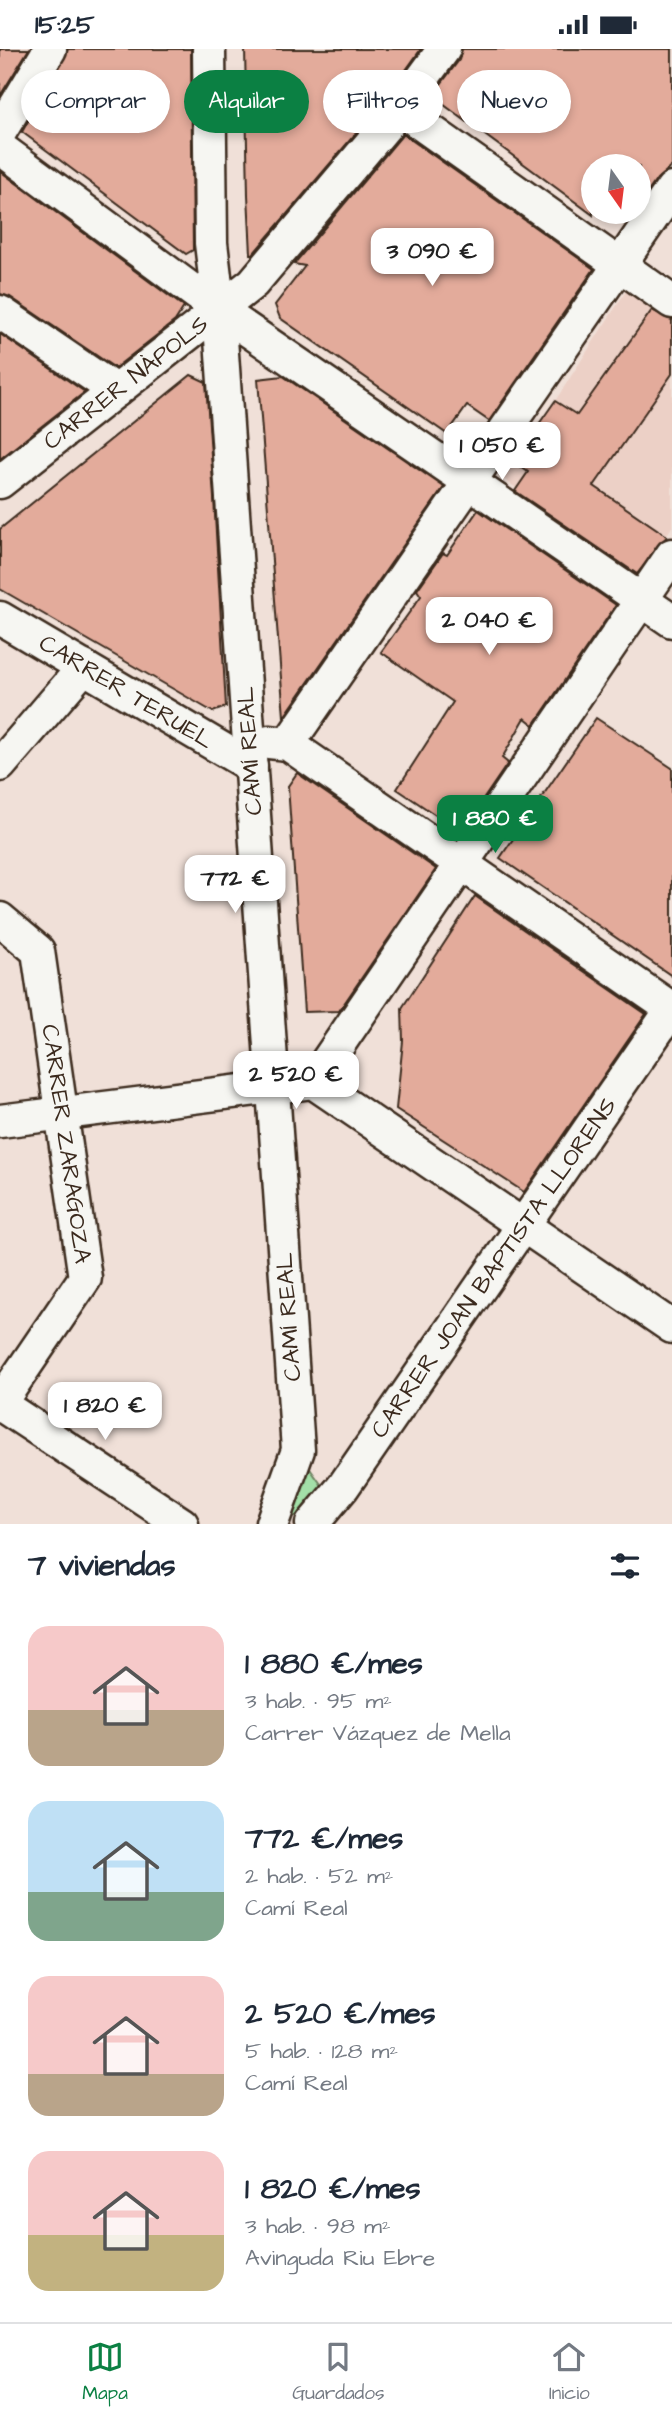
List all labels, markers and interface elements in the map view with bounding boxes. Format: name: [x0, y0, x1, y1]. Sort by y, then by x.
text: 15:25: [35, 7, 94, 43]
chip: Comprar: [21, 70, 170, 133]
chip: Alquilar: [184, 70, 309, 133]
chip: Filtros: [323, 70, 443, 133]
chip: Nuevo: [457, 70, 571, 133]
north arrow: [581, 154, 651, 224]
map controls: [581, 154, 651, 224]
pin: 3 090 €: [367, 229, 497, 288]
text: 3 090 €: [387, 235, 477, 267]
street label: CARRER NÀPOLS: [36, 308, 216, 458]
pin: 1 050 €: [437, 423, 567, 482]
text: 1 050 €: [460, 429, 544, 461]
pin: 2 040 €: [424, 597, 554, 657]
text: 2 040 €: [442, 604, 536, 636]
street label: CARRER TERUEL: [32, 626, 220, 758]
street label: CAMÍ REAL: [229, 685, 271, 816]
pin: 1 880 €: [430, 795, 560, 855]
text: 1 880 €: [453, 802, 537, 834]
pin: 772 €: [186, 855, 284, 915]
text: 772 €: [201, 862, 269, 894]
street label: CARRER ZARAGOZA: [32, 1022, 100, 1266]
pin: 2 520 €: [231, 1051, 361, 1111]
text: 2 520 €: [249, 1058, 343, 1090]
street label: CARRER JOAN BAPTISTA LLORENS: [363, 1091, 625, 1445]
street label: CAMÍ REAL: [268, 1251, 310, 1382]
pin: 1 820 €: [40, 1383, 170, 1442]
text: 1 820 €: [64, 1389, 146, 1421]
text: 7 viviendas: [28, 1545, 176, 1587]
icon: filters: [606, 1547, 644, 1585]
text: 1 880 €/mes: [245, 1643, 423, 1685]
icon: home: [84, 1654, 168, 1738]
text: 3 hab. · 95 m²: [245, 1685, 392, 1717]
text: Carrer Vázquez de Mella: [245, 1717, 511, 1749]
text: 772 €/mes: [245, 1818, 403, 1860]
icon: home: [84, 1829, 168, 1913]
text: 2 hab. · 52 m²: [245, 1860, 393, 1892]
text: Camí Real: [245, 1892, 348, 1924]
text: 2 520 €/mes: [245, 1993, 436, 2035]
icon: home: [84, 2004, 168, 2088]
text: 5 hab. · 128 m²: [245, 2035, 398, 2067]
text: Camí Real: [245, 2067, 348, 2099]
text: 1 820 €/mes: [245, 2168, 421, 2210]
icon: home: [84, 2179, 168, 2263]
text: 3 hab. · 98 m²: [245, 2210, 391, 2242]
text: Avinguda Riu Ebre: [245, 2242, 435, 2274]
tab: Mapa: [82, 2338, 128, 2407]
tab: Guardados: [292, 2338, 385, 2407]
tab: Inicio: [549, 2338, 590, 2407]

